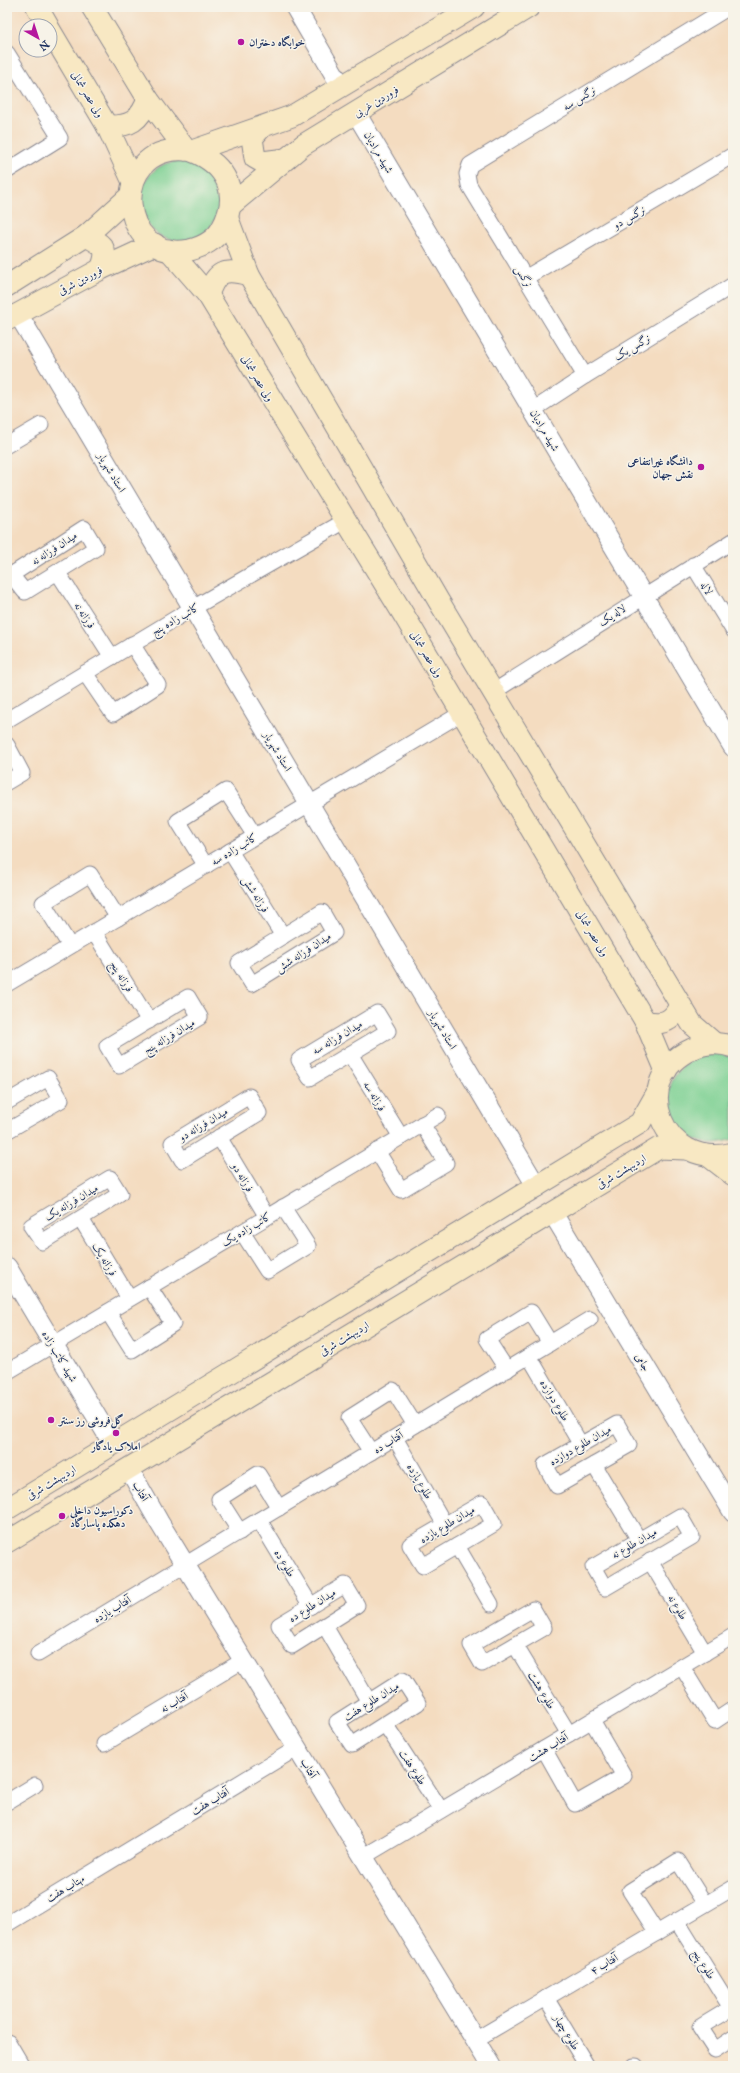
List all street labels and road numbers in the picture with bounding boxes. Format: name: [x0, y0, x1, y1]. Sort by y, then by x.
street label: ولی عصر شمالی: [68, 69, 107, 120]
street label: فروردین غربی: [351, 83, 402, 121]
street label: نرگس سه: [560, 83, 599, 114]
street label: شهید مرادیان: [360, 129, 396, 176]
street label: نرگس دو: [610, 203, 649, 233]
street label: فروردین شرقی: [56, 263, 105, 298]
street label: نرگس: [511, 263, 535, 290]
street label: نرگس یک: [612, 331, 654, 364]
street label: ولی عصر شمالی: [238, 353, 277, 404]
street label: شهید مرادیان: [526, 407, 562, 454]
street label: استاد شهریار: [93, 449, 129, 495]
street label: میدان فرزانه نه: [29, 529, 80, 569]
street label: لاله: [698, 579, 716, 597]
street label: فرزانه نه: [70, 600, 98, 631]
street label: کاتب زاده پنج: [149, 601, 204, 642]
street label: لاله یک: [596, 602, 628, 629]
street label: ولی عصر شمالی: [407, 629, 446, 680]
street label: استاد شهریار: [259, 728, 295, 774]
street label: کاتب زاده سه: [209, 831, 260, 869]
street label: فرزانه شش: [238, 874, 272, 915]
street label: ولی عصر شمالی: [573, 908, 612, 959]
street label: میدان فرزانه شش: [273, 930, 334, 976]
street label: فرزانه پنج: [104, 958, 136, 996]
street label: استاد شهریار: [424, 1006, 460, 1052]
street label: میدان فرزانه پنج: [141, 1016, 199, 1060]
street label: میدان فرزانه سه: [310, 1017, 365, 1058]
street label: فرزانه سه: [360, 1079, 389, 1114]
street label: میدان فرزانه دو: [175, 1105, 231, 1146]
street label: اردیبهشت شرقی: [594, 1152, 649, 1192]
street label: فرزانه دو: [227, 1159, 256, 1195]
street label: میدان فرزانه یک: [42, 1181, 101, 1224]
street label: کاتب زاده یک: [219, 1210, 274, 1250]
street label: فرزانه یک: [89, 1240, 120, 1279]
street label: اردیبهشت شرقی: [317, 1319, 372, 1359]
street label: شهید کاتب زاده: [38, 1328, 80, 1385]
street label: جامی: [632, 1351, 653, 1374]
street label: طلوع دوازده: [535, 1377, 572, 1425]
street label: میدان طلوع دوازده: [547, 1423, 615, 1471]
street label: آفتاب ده: [371, 1427, 407, 1456]
street label: طلوع یازده: [402, 1461, 435, 1503]
street label: اردیبهشت شرقی: [24, 1463, 79, 1503]
street label: آفتاب: [130, 1478, 153, 1505]
street label: میدان طلوع یازده: [417, 1503, 479, 1549]
street label: میدان طلوع نه: [609, 1525, 661, 1564]
street label: طلوع ده: [269, 1547, 298, 1581]
street label: میدان طلوع ده: [286, 1586, 340, 1628]
street label: آفتاب یازده: [91, 1592, 135, 1626]
street label: طلوع نه: [662, 1592, 690, 1624]
street label: طلوع هشت: [523, 1669, 558, 1713]
street label: میدان طلوع هفت: [341, 1679, 403, 1726]
street label: آفتاب نه: [158, 1688, 192, 1716]
street label: آفتاب هشت: [525, 1729, 572, 1764]
street label: طلوع هفت: [394, 1747, 429, 1789]
street label: آفتاب: [298, 1755, 321, 1782]
street label: آفتاب هفت: [188, 1783, 233, 1818]
street label: مهتاب هفت: [44, 1872, 87, 1906]
street label: طلوع پنج: [686, 1947, 718, 1984]
street label: آفتاب ۴: [588, 1949, 622, 1978]
street label: طلوع چهار: [548, 2011, 582, 2054]

